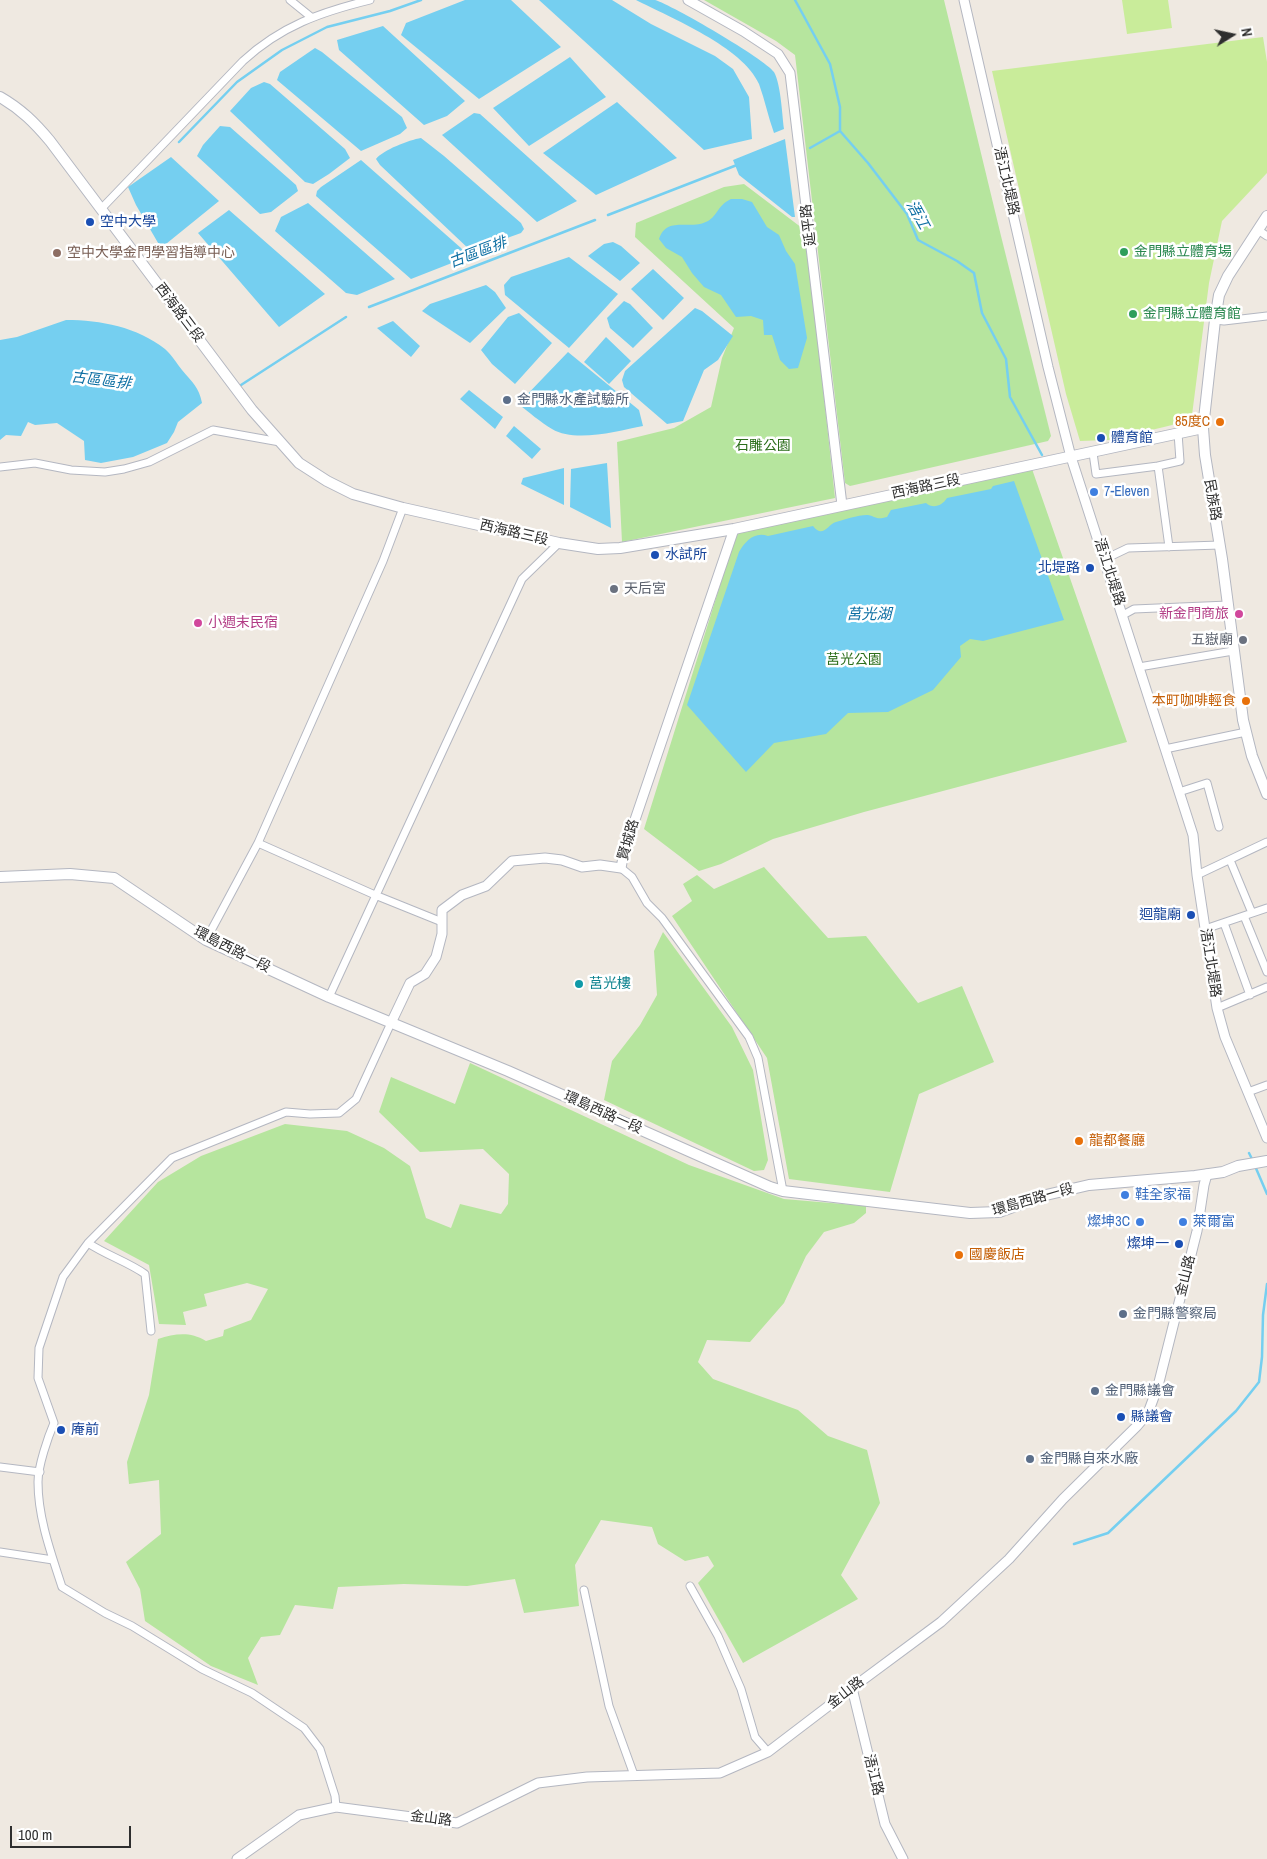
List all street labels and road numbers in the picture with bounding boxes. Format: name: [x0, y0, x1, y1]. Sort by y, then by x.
street label: 浯江北堤路: [990, 145, 1022, 217]
street label: 延平路: [798, 203, 820, 247]
street label: 西海路三段: [151, 280, 207, 346]
street label: 西海路三段: [890, 472, 962, 502]
street label: 民族路: [1200, 478, 1224, 522]
street label: 西海路三段: [478, 517, 550, 549]
street label: 浯江北堤路: [1090, 536, 1128, 608]
street label: 賢城路: [615, 817, 643, 863]
street label: 環島西路一段: [191, 923, 273, 977]
street label: 浯江北堤路: [1196, 927, 1224, 999]
street label: 環島西路一段: [561, 1088, 645, 1138]
street label: 環島西路一段: [990, 1180, 1076, 1220]
street label: 金山路: [1173, 1254, 1199, 1298]
street label: 金山路: [824, 1673, 868, 1713]
street label: 浯江路: [860, 1753, 886, 1797]
street label: 金山路: [409, 1808, 453, 1830]

